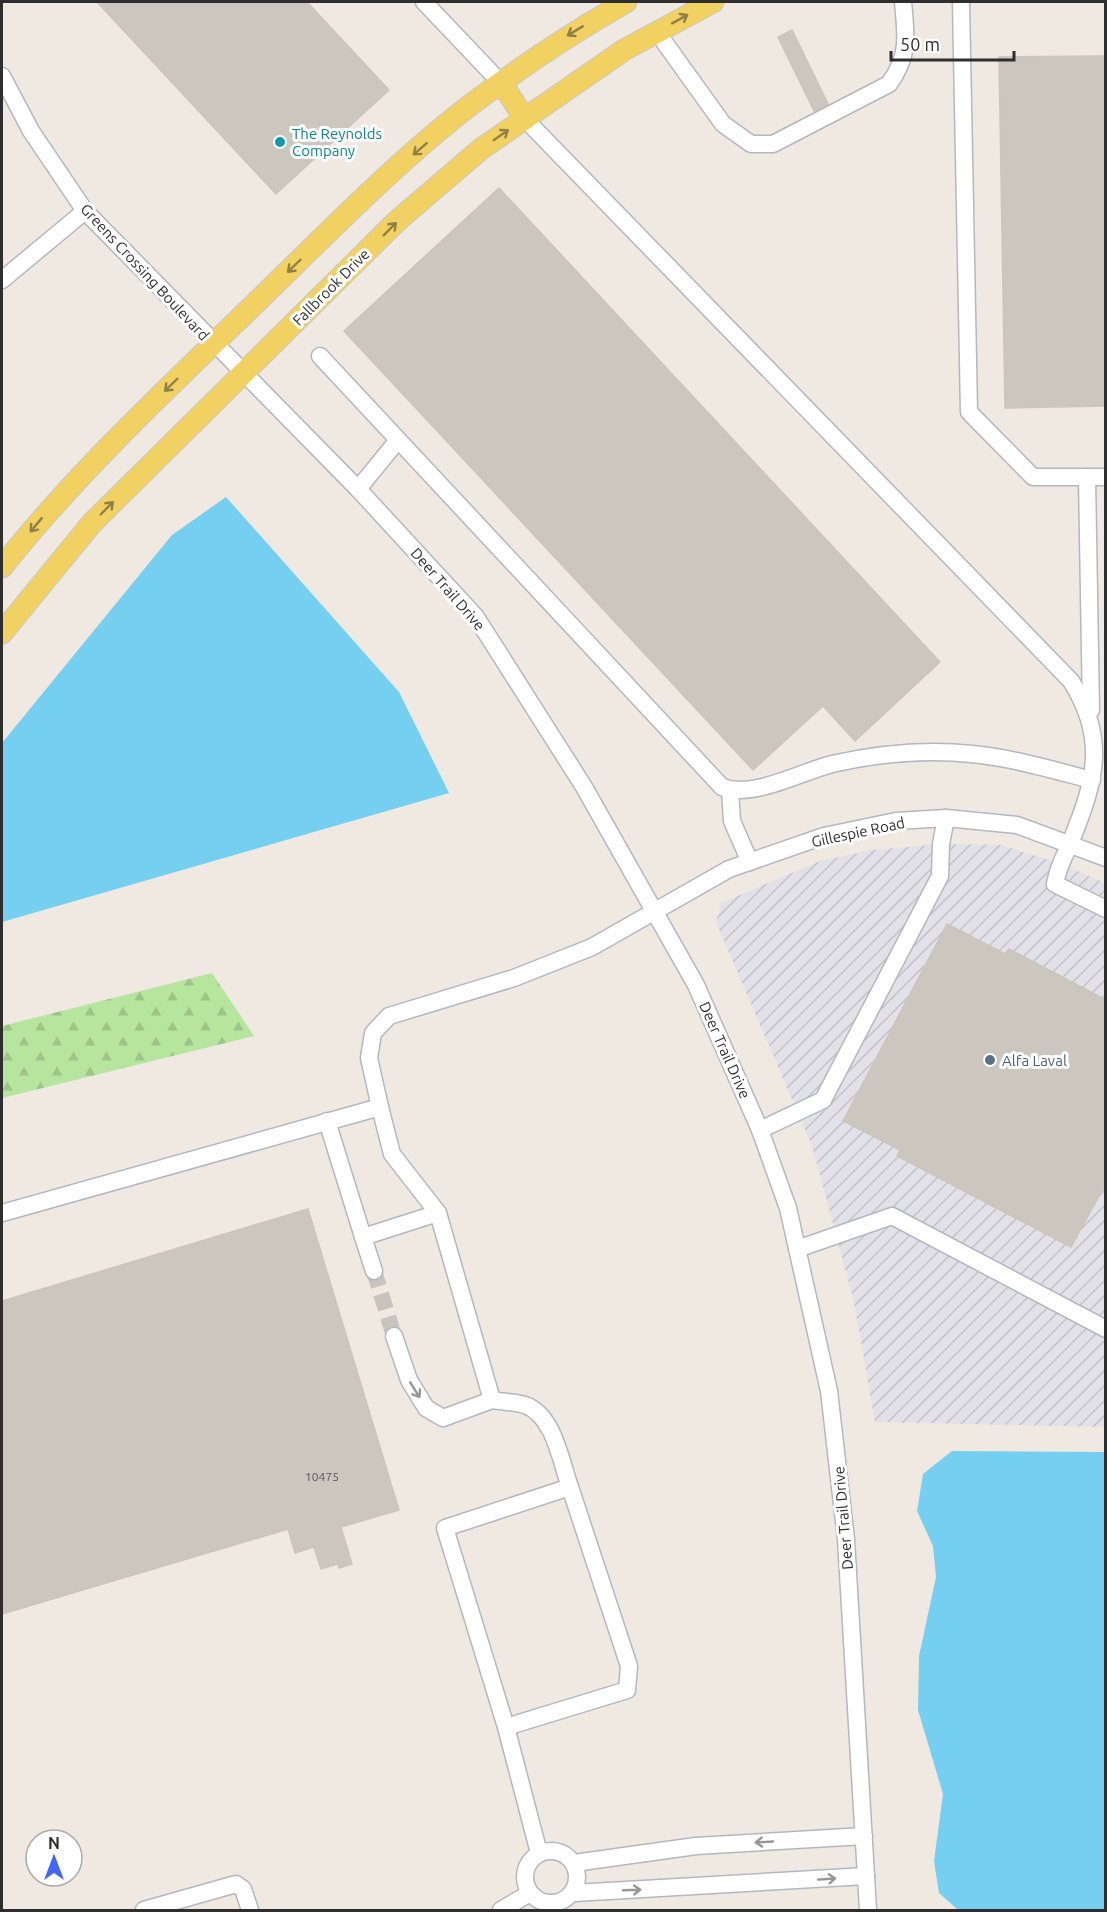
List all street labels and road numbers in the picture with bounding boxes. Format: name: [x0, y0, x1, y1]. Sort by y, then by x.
street label: Greens Crossing Boulevard: [77, 200, 213, 344]
street label: Fallbrook Drive: [289, 245, 373, 329]
street label: Deer Trail Drive: [407, 544, 489, 634]
street label: Gillespie Road: [810, 814, 906, 850]
street label: Deer Trail Drive: [696, 999, 754, 1101]
street label: Deer Trail Drive: [830, 1465, 856, 1571]

